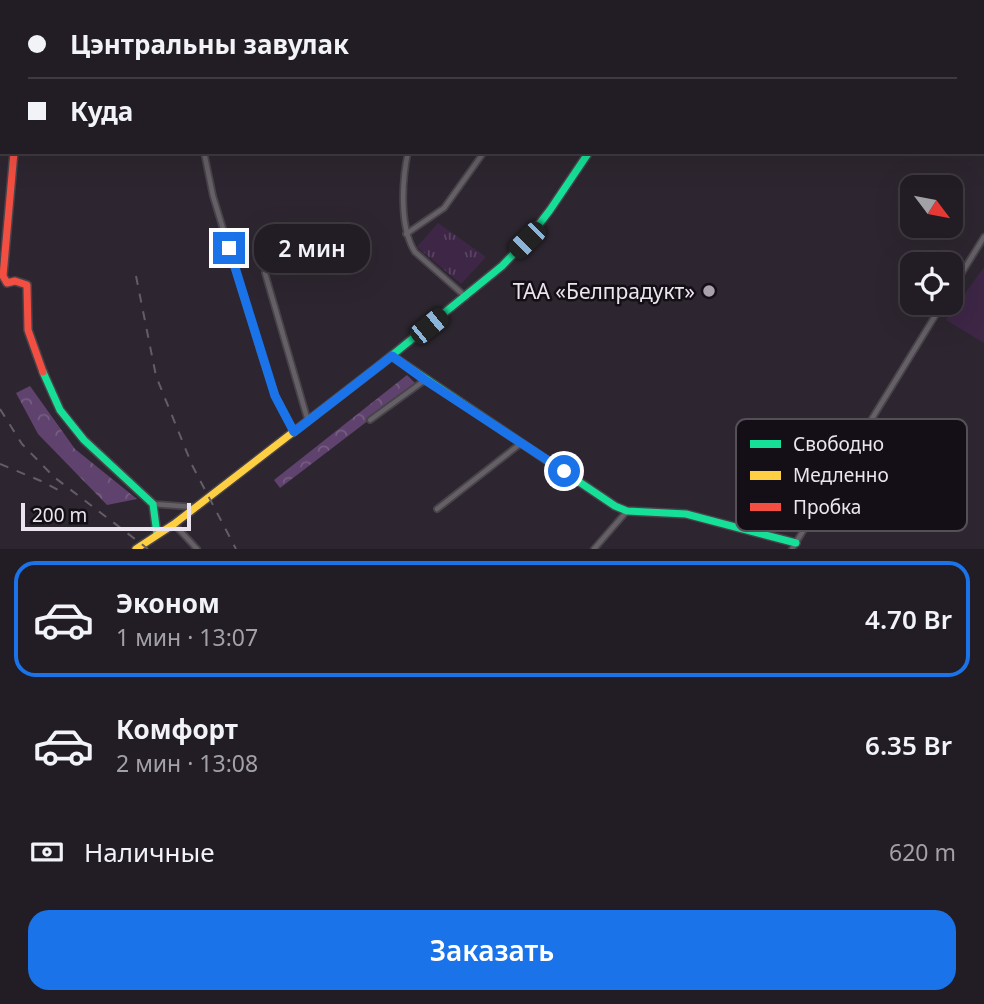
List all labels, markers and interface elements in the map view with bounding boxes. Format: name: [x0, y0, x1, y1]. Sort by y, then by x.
text: Цэнтральны завулак: [70, 26, 349, 62]
text: Куда: [70, 93, 133, 129]
north arrow: [900, 175, 962, 238]
map controls: [900, 175, 963, 315]
car: [505, 218, 550, 262]
callout: 2 мин: [254, 224, 369, 272]
route end: [213, 232, 245, 264]
text: 2 мин: [278, 232, 346, 264]
button: locate: [900, 252, 963, 315]
place label: ТАА «Белпрадукт»: [513, 277, 695, 305]
marker: ТАА «Белпрадукт»: [701, 283, 717, 299]
car: [407, 305, 452, 347]
legend: [736, 419, 967, 531]
text: Свободно: [793, 431, 884, 457]
route start: [548, 455, 580, 487]
text: Медленно: [793, 462, 889, 488]
text: Пробка: [793, 494, 861, 520]
scale bar: [21, 500, 191, 532]
text: 200 m: [32, 502, 87, 528]
text: Эконом: [116, 585, 220, 621]
icon: car: [32, 588, 95, 651]
text: 4.70 Br: [865, 601, 952, 637]
text: 1 мин · 13:07: [116, 621, 258, 653]
text: Комфорт: [116, 711, 238, 747]
icon: car: [32, 714, 95, 777]
text: 6.35 Br: [865, 727, 952, 763]
text: 2 мин · 13:08: [116, 747, 258, 779]
icon: cash: [28, 833, 66, 871]
text: Наличные: [84, 834, 215, 870]
text: 620 m: [889, 836, 956, 868]
button: Заказать: [28, 910, 956, 990]

